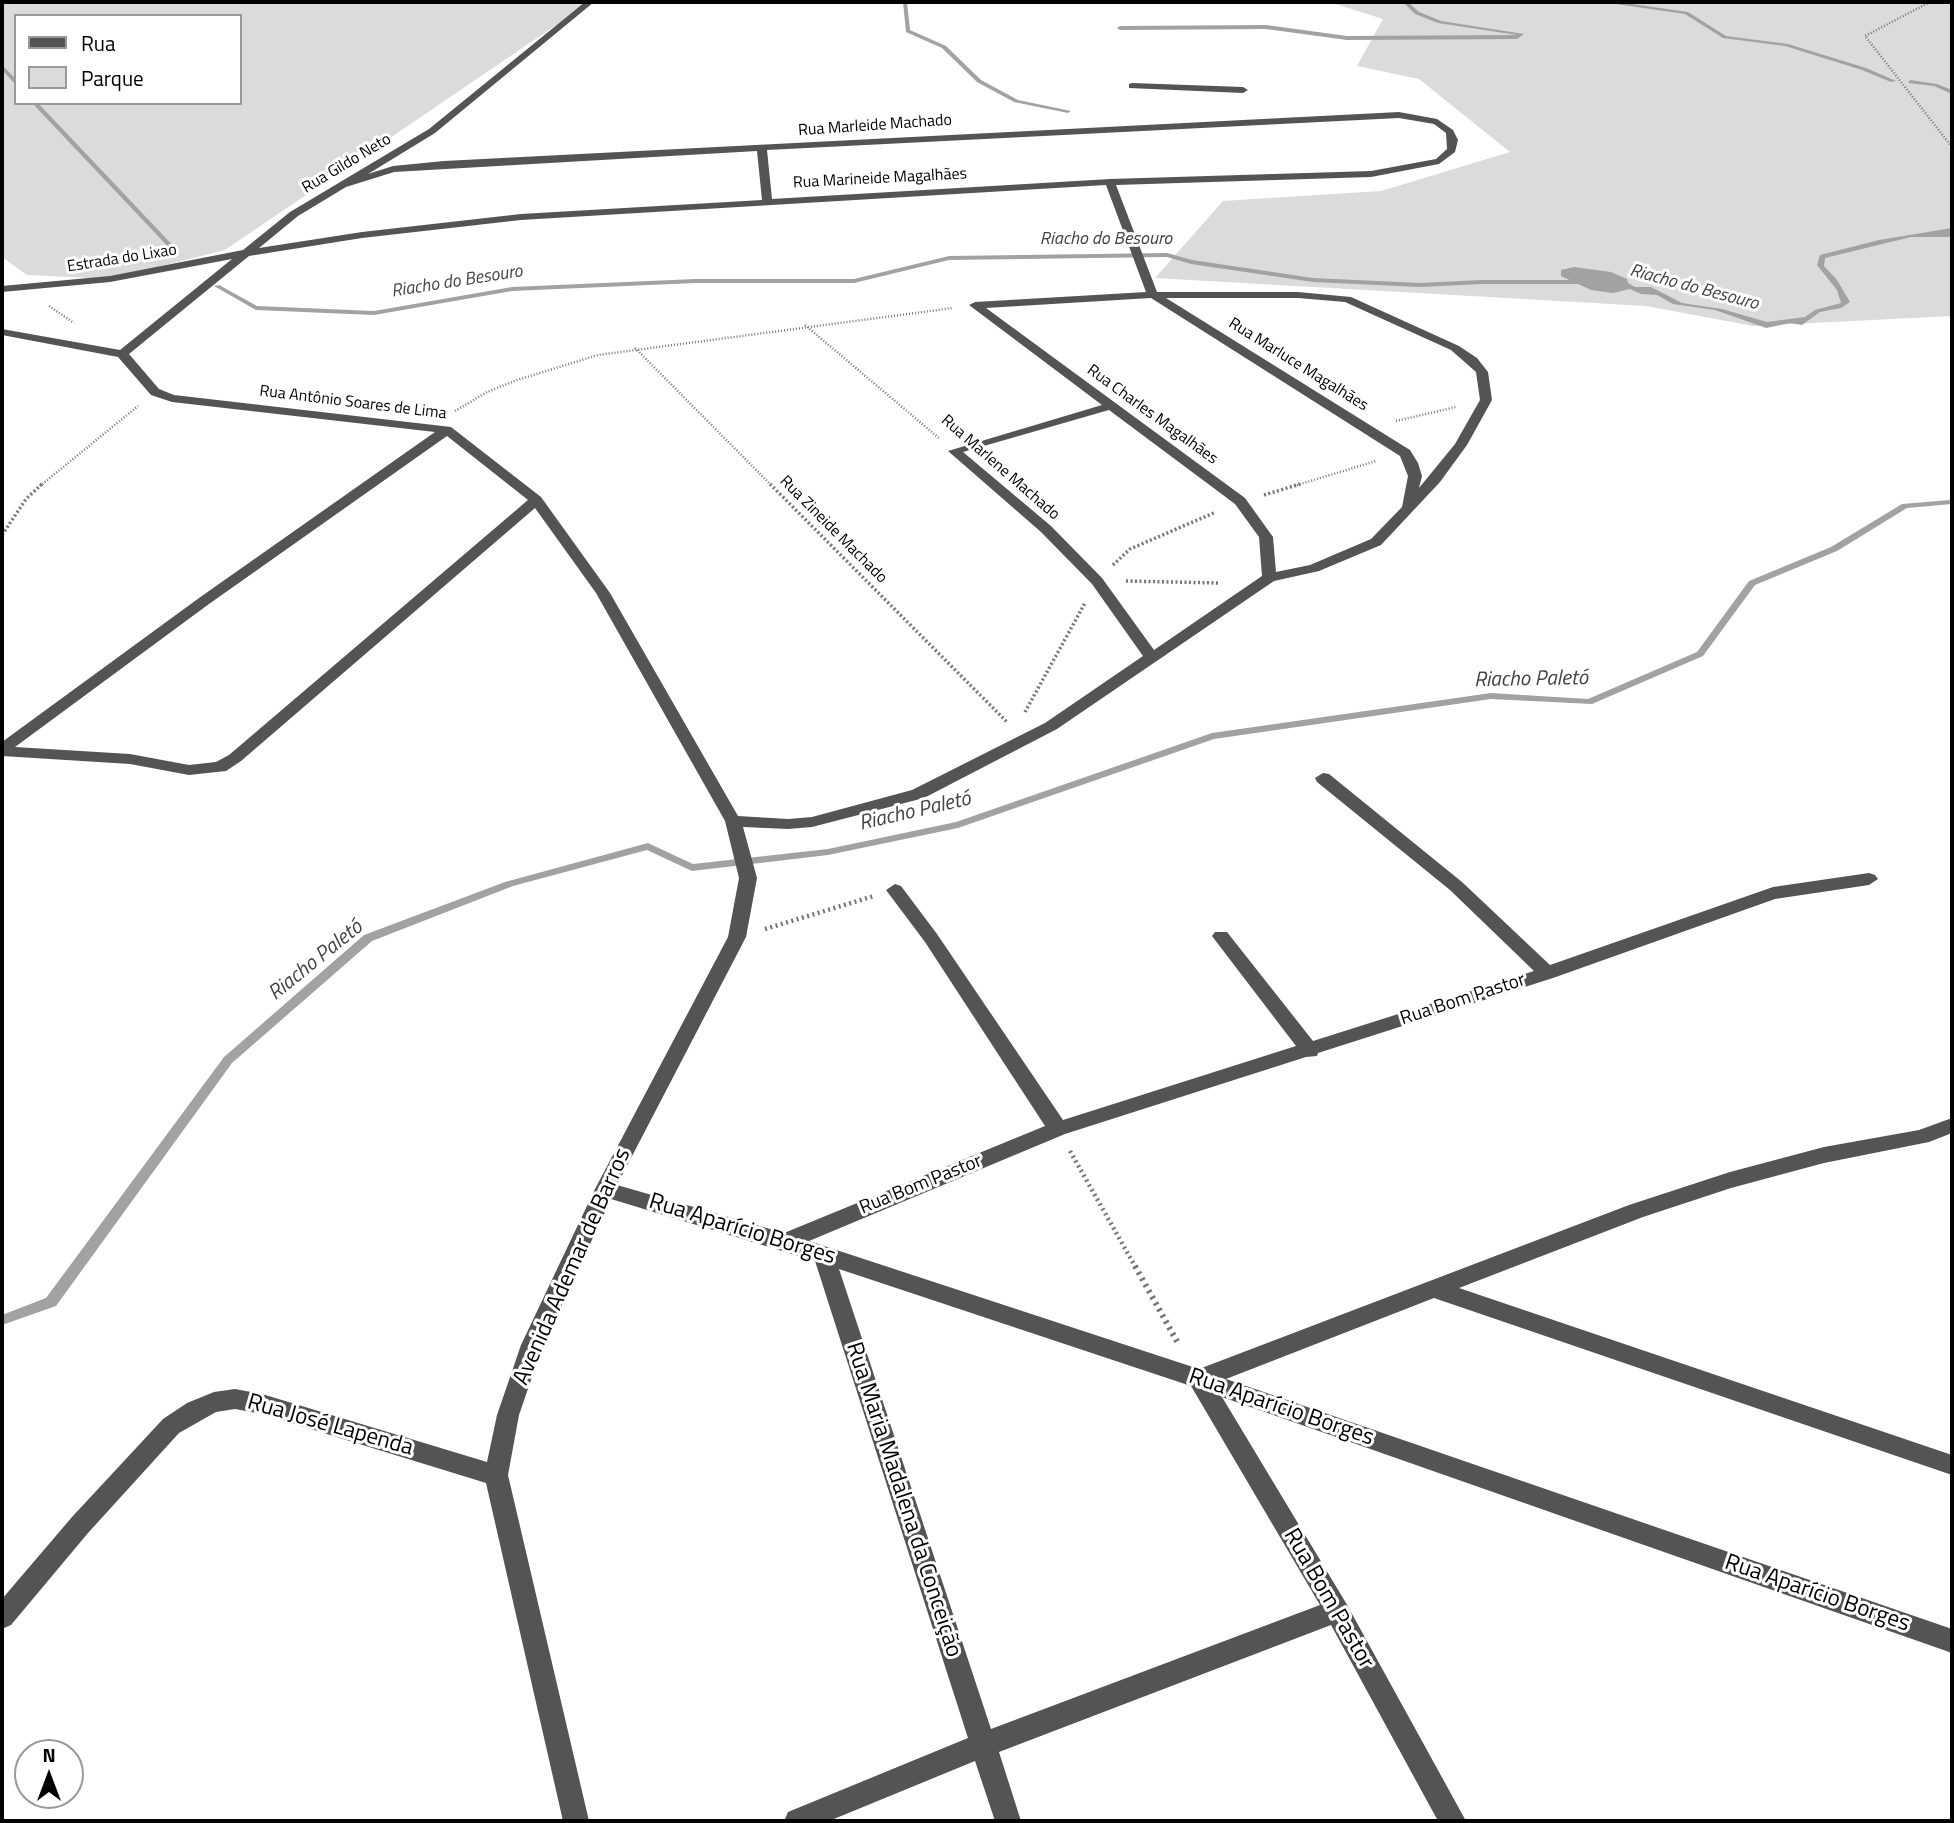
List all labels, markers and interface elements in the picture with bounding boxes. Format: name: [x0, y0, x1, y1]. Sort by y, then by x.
legend: [14, 14, 242, 105]
text: Rua: [81, 27, 116, 59]
text: Parque: [81, 62, 144, 94]
street label: Rua Marleide Machado: [797, 111, 953, 141]
street label: Rua Gildo Neto: [299, 130, 395, 198]
street label: Rua Marineide Magalhães: [793, 165, 967, 193]
water label: Riacho do Besouro: [1040, 229, 1172, 251]
street label: Estrada do Lixao: [66, 241, 178, 277]
water label: Riacho do Besouro: [1627, 260, 1761, 316]
water label: Riacho do Besouro: [390, 261, 524, 303]
street label: Rua Marluce Magalhães: [1225, 314, 1371, 416]
street label: Rua Charles Magalhães: [1083, 361, 1221, 469]
street label: Rua Antônio Soares de Lima: [258, 382, 448, 424]
street label: Rua Marlene Machado: [937, 411, 1063, 525]
street label: Rua Zineide Machado: [775, 472, 891, 588]
water label: Riacho Paletó: [1474, 666, 1588, 694]
water label: Riacho Paletó: [857, 787, 973, 837]
water label: Riacho Paletó: [264, 915, 368, 1007]
street label: Rua Bom Pastor: [1398, 969, 1528, 1031]
street label: Avenida Ademar de Barros: [508, 1144, 638, 1390]
street label: Rua Bom Pastor: [856, 1150, 986, 1220]
street label: Rua Aparício Borges: [645, 1188, 839, 1272]
street label: Rua Maria Madalena da Conceição: [839, 1339, 967, 1661]
street label: Rua Aparício Borges: [1185, 1363, 1377, 1453]
street label: Rua José Lapenda: [244, 1389, 416, 1463]
street label: Rua Bom Pastor: [1277, 1524, 1379, 1674]
street label: Rua Aparício Borges: [1721, 1549, 1913, 1639]
north arrow: [14, 1739, 84, 1809]
text: N: [42, 1740, 56, 1769]

